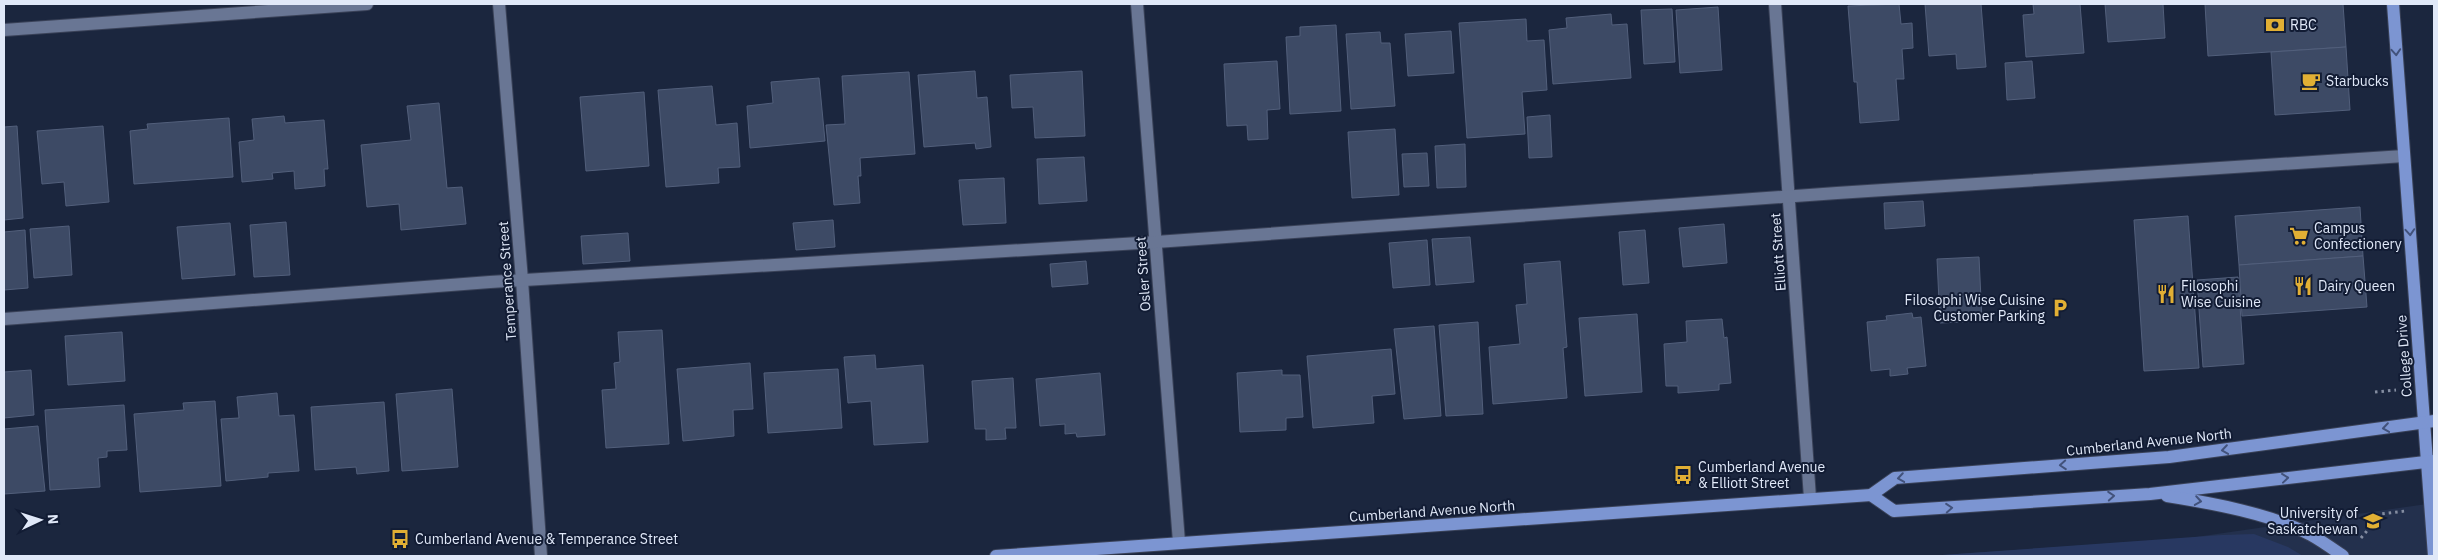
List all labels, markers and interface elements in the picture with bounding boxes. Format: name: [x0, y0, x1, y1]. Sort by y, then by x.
bank icon: RBC: [2264, 14, 2286, 36]
place label: RBC: [2290, 16, 2317, 34]
one-way arrow: [2391, 49, 2402, 57]
cafe icon: Starbucks: [2300, 70, 2322, 92]
place label: Starbucks: [2326, 72, 2389, 90]
street label: Elliott Street: [1766, 212, 1790, 292]
place label: Campus Confectionery: [2314, 219, 2402, 253]
street label: Temperance Street: [494, 221, 520, 341]
supermarket icon: Campus Confectionery: [2288, 225, 2310, 247]
one-way arrow: [2405, 228, 2416, 236]
street label: Osler Street: [1131, 236, 1155, 312]
restaurant icon: Dairy Queen: [2292, 275, 2314, 297]
place label: Filosophi Wise Cuisine: [2181, 277, 2261, 311]
place label: Dairy Queen: [2318, 277, 2395, 295]
restaurant icon: Filosophi Wise Cuisine: [2155, 283, 2177, 305]
place label: Filosophi Wise Cuisine Customer Parking: [1905, 291, 2046, 325]
parking icon: Filosophi Wise Cuisine Customer Parking: [2049, 297, 2071, 319]
street label: College Drive: [2392, 314, 2416, 398]
one-way arrow: [2382, 422, 2390, 433]
street label: Cumberland Avenue North: [2065, 424, 2233, 460]
one-way arrow: [2221, 444, 2229, 454]
place label: Cumberland Avenue & Elliott Street: [1698, 458, 1826, 492]
one-way arrow: [2059, 460, 2067, 471]
bus stop icon: Cumberland Avenue & Elliott Street: [1672, 464, 1694, 486]
one-way arrow: [1897, 473, 1906, 483]
one-way arrow: [2281, 473, 2289, 484]
one-way arrow: [2108, 491, 2116, 502]
north arrow: [15, 495, 65, 545]
street label: Cumberland Avenue North: [1348, 496, 1516, 526]
one-way arrow: [2193, 496, 2202, 506]
one-way arrow: [1946, 502, 1954, 513]
place label: University of Saskatchewan: [2267, 504, 2358, 538]
school or university icon: University of Saskatchewan: [2362, 510, 2384, 532]
text: N: [44, 513, 62, 525]
bus stop icon: Cumberland Avenue & Temperance Street: [389, 528, 411, 550]
place label: Cumberland Avenue & Temperance Street: [415, 530, 678, 548]

